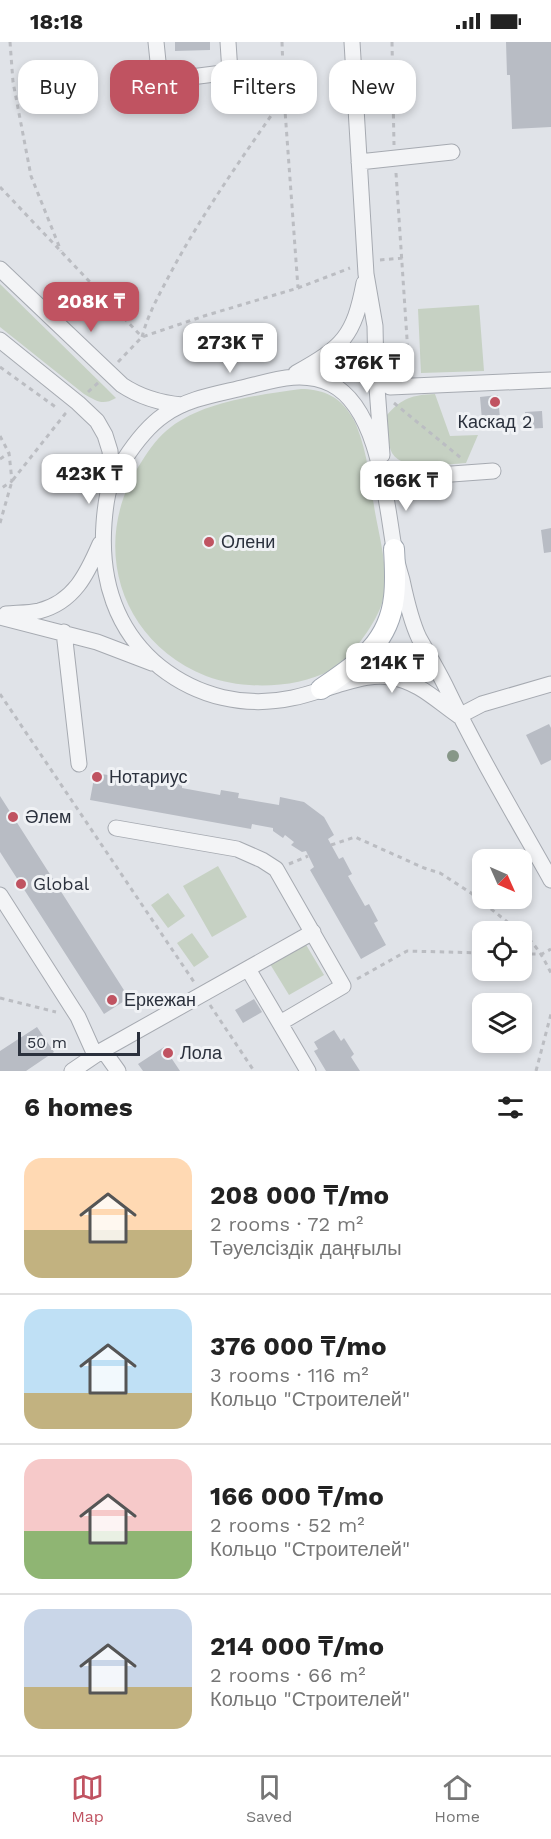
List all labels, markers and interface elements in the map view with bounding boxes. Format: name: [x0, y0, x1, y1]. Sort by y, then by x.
text: 18:18: [30, 9, 83, 34]
chip: Buy: [18, 60, 98, 114]
chip: Rent: [110, 60, 199, 114]
chip: Filters: [211, 60, 317, 114]
chip: New: [329, 60, 416, 114]
pin: 208K ₸: [42, 282, 140, 333]
text: 208K ₸: [57, 289, 125, 313]
pin: 273K ₸: [181, 323, 279, 374]
text: 273K ₸: [197, 330, 263, 354]
pin: 376K ₸: [318, 343, 416, 394]
text: 376K ₸: [334, 350, 400, 374]
marker: Каскад 2: [488, 395, 502, 409]
place label: Каскад 2: [458, 411, 532, 432]
pin: 423K ₸: [40, 454, 138, 505]
text: 423K ₸: [56, 461, 122, 485]
pin: 166K ₸: [357, 461, 455, 512]
text: 166K ₸: [374, 468, 438, 492]
place label: Олени: [221, 531, 275, 552]
marker: Олени: [202, 535, 216, 549]
pin: 214K ₸: [343, 643, 441, 694]
text: 214K ₸: [360, 650, 424, 674]
place label: Нотариус: [109, 766, 188, 787]
marker: Нотариус: [90, 770, 104, 784]
place label: Әлем: [25, 806, 71, 827]
marker: Әлем: [6, 810, 20, 824]
north arrow: [472, 849, 532, 909]
map controls: [472, 849, 532, 1053]
place label: Global: [33, 873, 90, 894]
marker: Global: [14, 877, 28, 891]
button: locate: [472, 921, 532, 981]
place label: Еркежан: [124, 989, 196, 1010]
marker: Еркежан: [105, 993, 119, 1007]
button: layers: [472, 993, 532, 1053]
scale bar: [18, 1029, 140, 1056]
text: 50 m: [27, 1033, 67, 1052]
place label: Лола: [180, 1042, 223, 1063]
marker: Лола: [161, 1046, 175, 1060]
icon: filters: [494, 1091, 527, 1124]
text: 6 homes: [24, 1092, 133, 1122]
text: 208 000 ₸/mo: [210, 1180, 389, 1210]
icon: home: [72, 1182, 144, 1254]
text: 2 rooms · 72 m²: [210, 1212, 363, 1236]
text: Тәуелсіздік даңғылы: [210, 1236, 402, 1260]
text: 376 000 ₸/mo: [210, 1331, 386, 1361]
icon: home: [72, 1333, 144, 1405]
text: 3 rooms · 116 m²: [210, 1363, 369, 1387]
text: Кольцо "Строителей": [210, 1387, 410, 1411]
text: 166 000 ₸/mo: [210, 1481, 384, 1511]
icon: home: [72, 1483, 144, 1555]
text: 2 rooms · 52 m²: [210, 1513, 365, 1537]
text: Кольцо "Строителей": [210, 1537, 410, 1561]
text: 214 000 ₸/mo: [210, 1631, 384, 1661]
icon: home: [72, 1633, 144, 1705]
text: 2 rooms · 66 m²: [210, 1663, 366, 1687]
text: Кольцо "Строителей": [210, 1687, 410, 1711]
tab: Map: [71, 1771, 104, 1826]
tab: Saved: [246, 1771, 292, 1826]
tab: Home: [434, 1771, 480, 1826]

